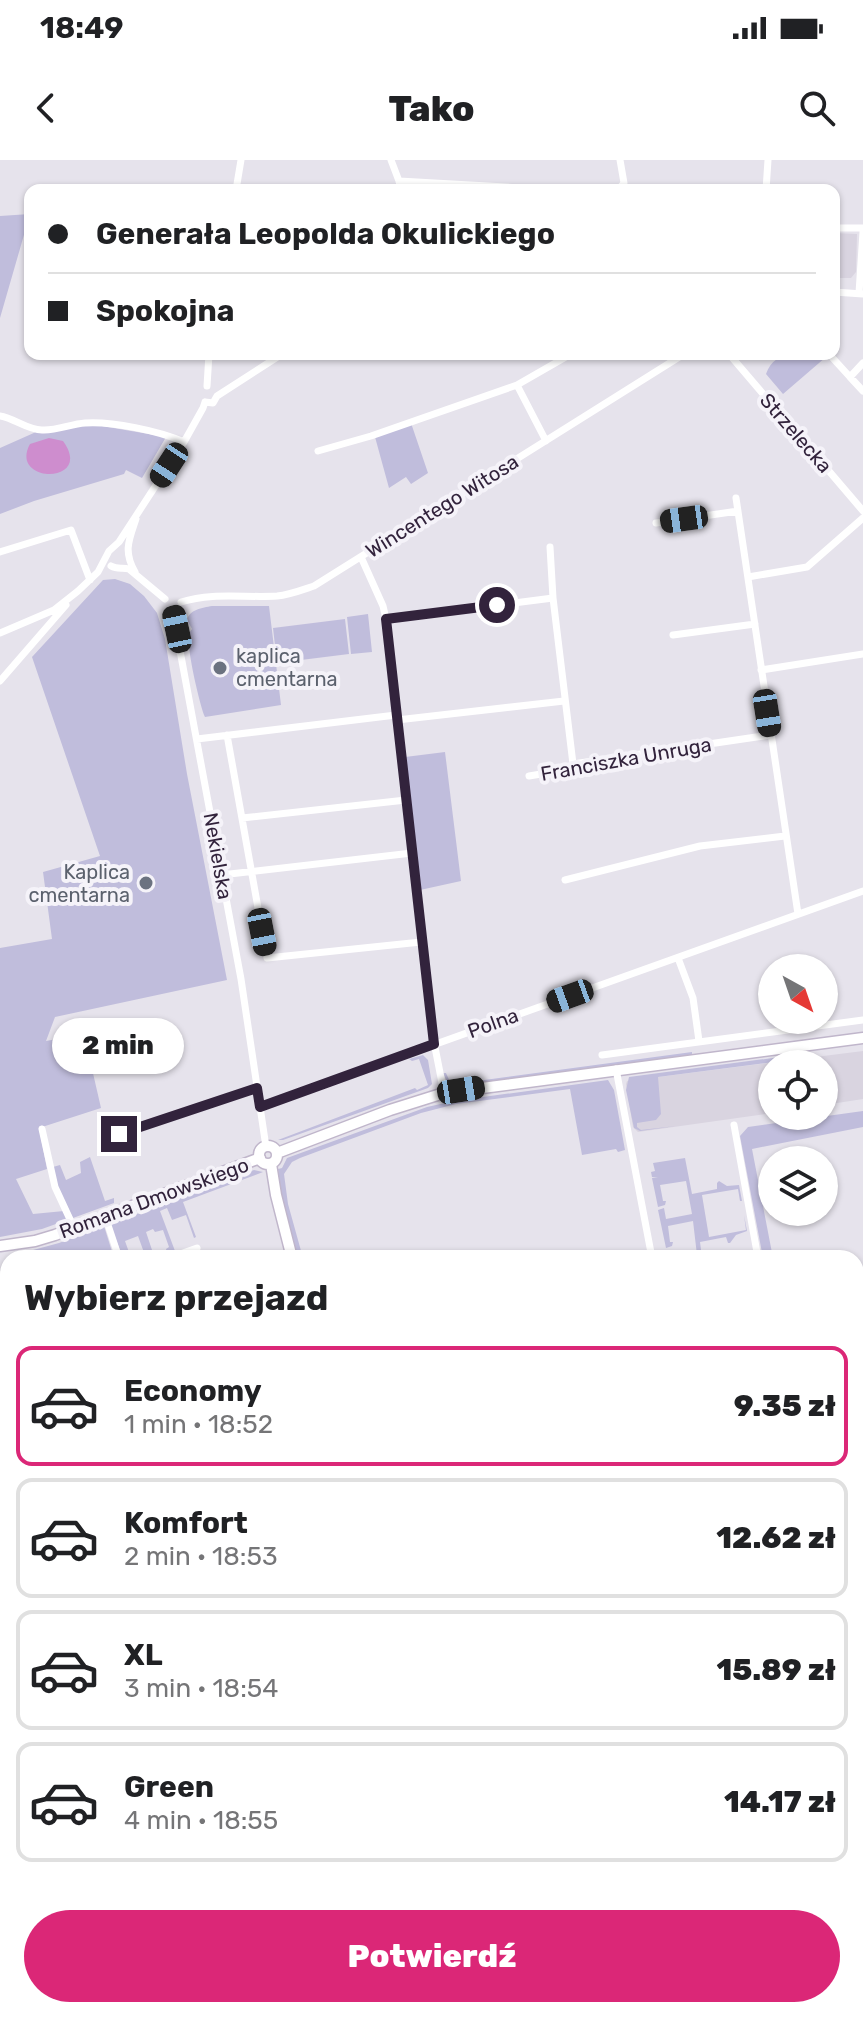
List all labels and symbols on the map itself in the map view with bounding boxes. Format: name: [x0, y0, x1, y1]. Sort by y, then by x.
street label: Strzelecka: [755, 388, 837, 478]
car: [146, 438, 192, 492]
street label: Wincentego Witosa: [361, 449, 523, 563]
car: [659, 504, 709, 534]
route start: [479, 587, 515, 623]
car: [160, 603, 194, 655]
place label: kaplica cmentarna: [236, 644, 338, 691]
marker: kaplica cmentarna: [211, 659, 229, 677]
car: [751, 687, 783, 739]
street label: Franciszka Unruga: [539, 732, 713, 786]
street label: Nekielska: [199, 811, 237, 901]
place label: Kaplica cmentarna: [28, 860, 130, 907]
marker: Kaplica cmentarna: [137, 874, 155, 892]
car: [246, 906, 278, 958]
north arrow: [758, 954, 838, 1034]
car: [543, 977, 597, 1015]
street label: Polna: [464, 1003, 522, 1043]
callout: 2 min: [53, 1018, 185, 1074]
car: [435, 1074, 487, 1106]
route end: [101, 1116, 137, 1152]
street label: Romana Dmowskiego: [56, 1153, 252, 1243]

